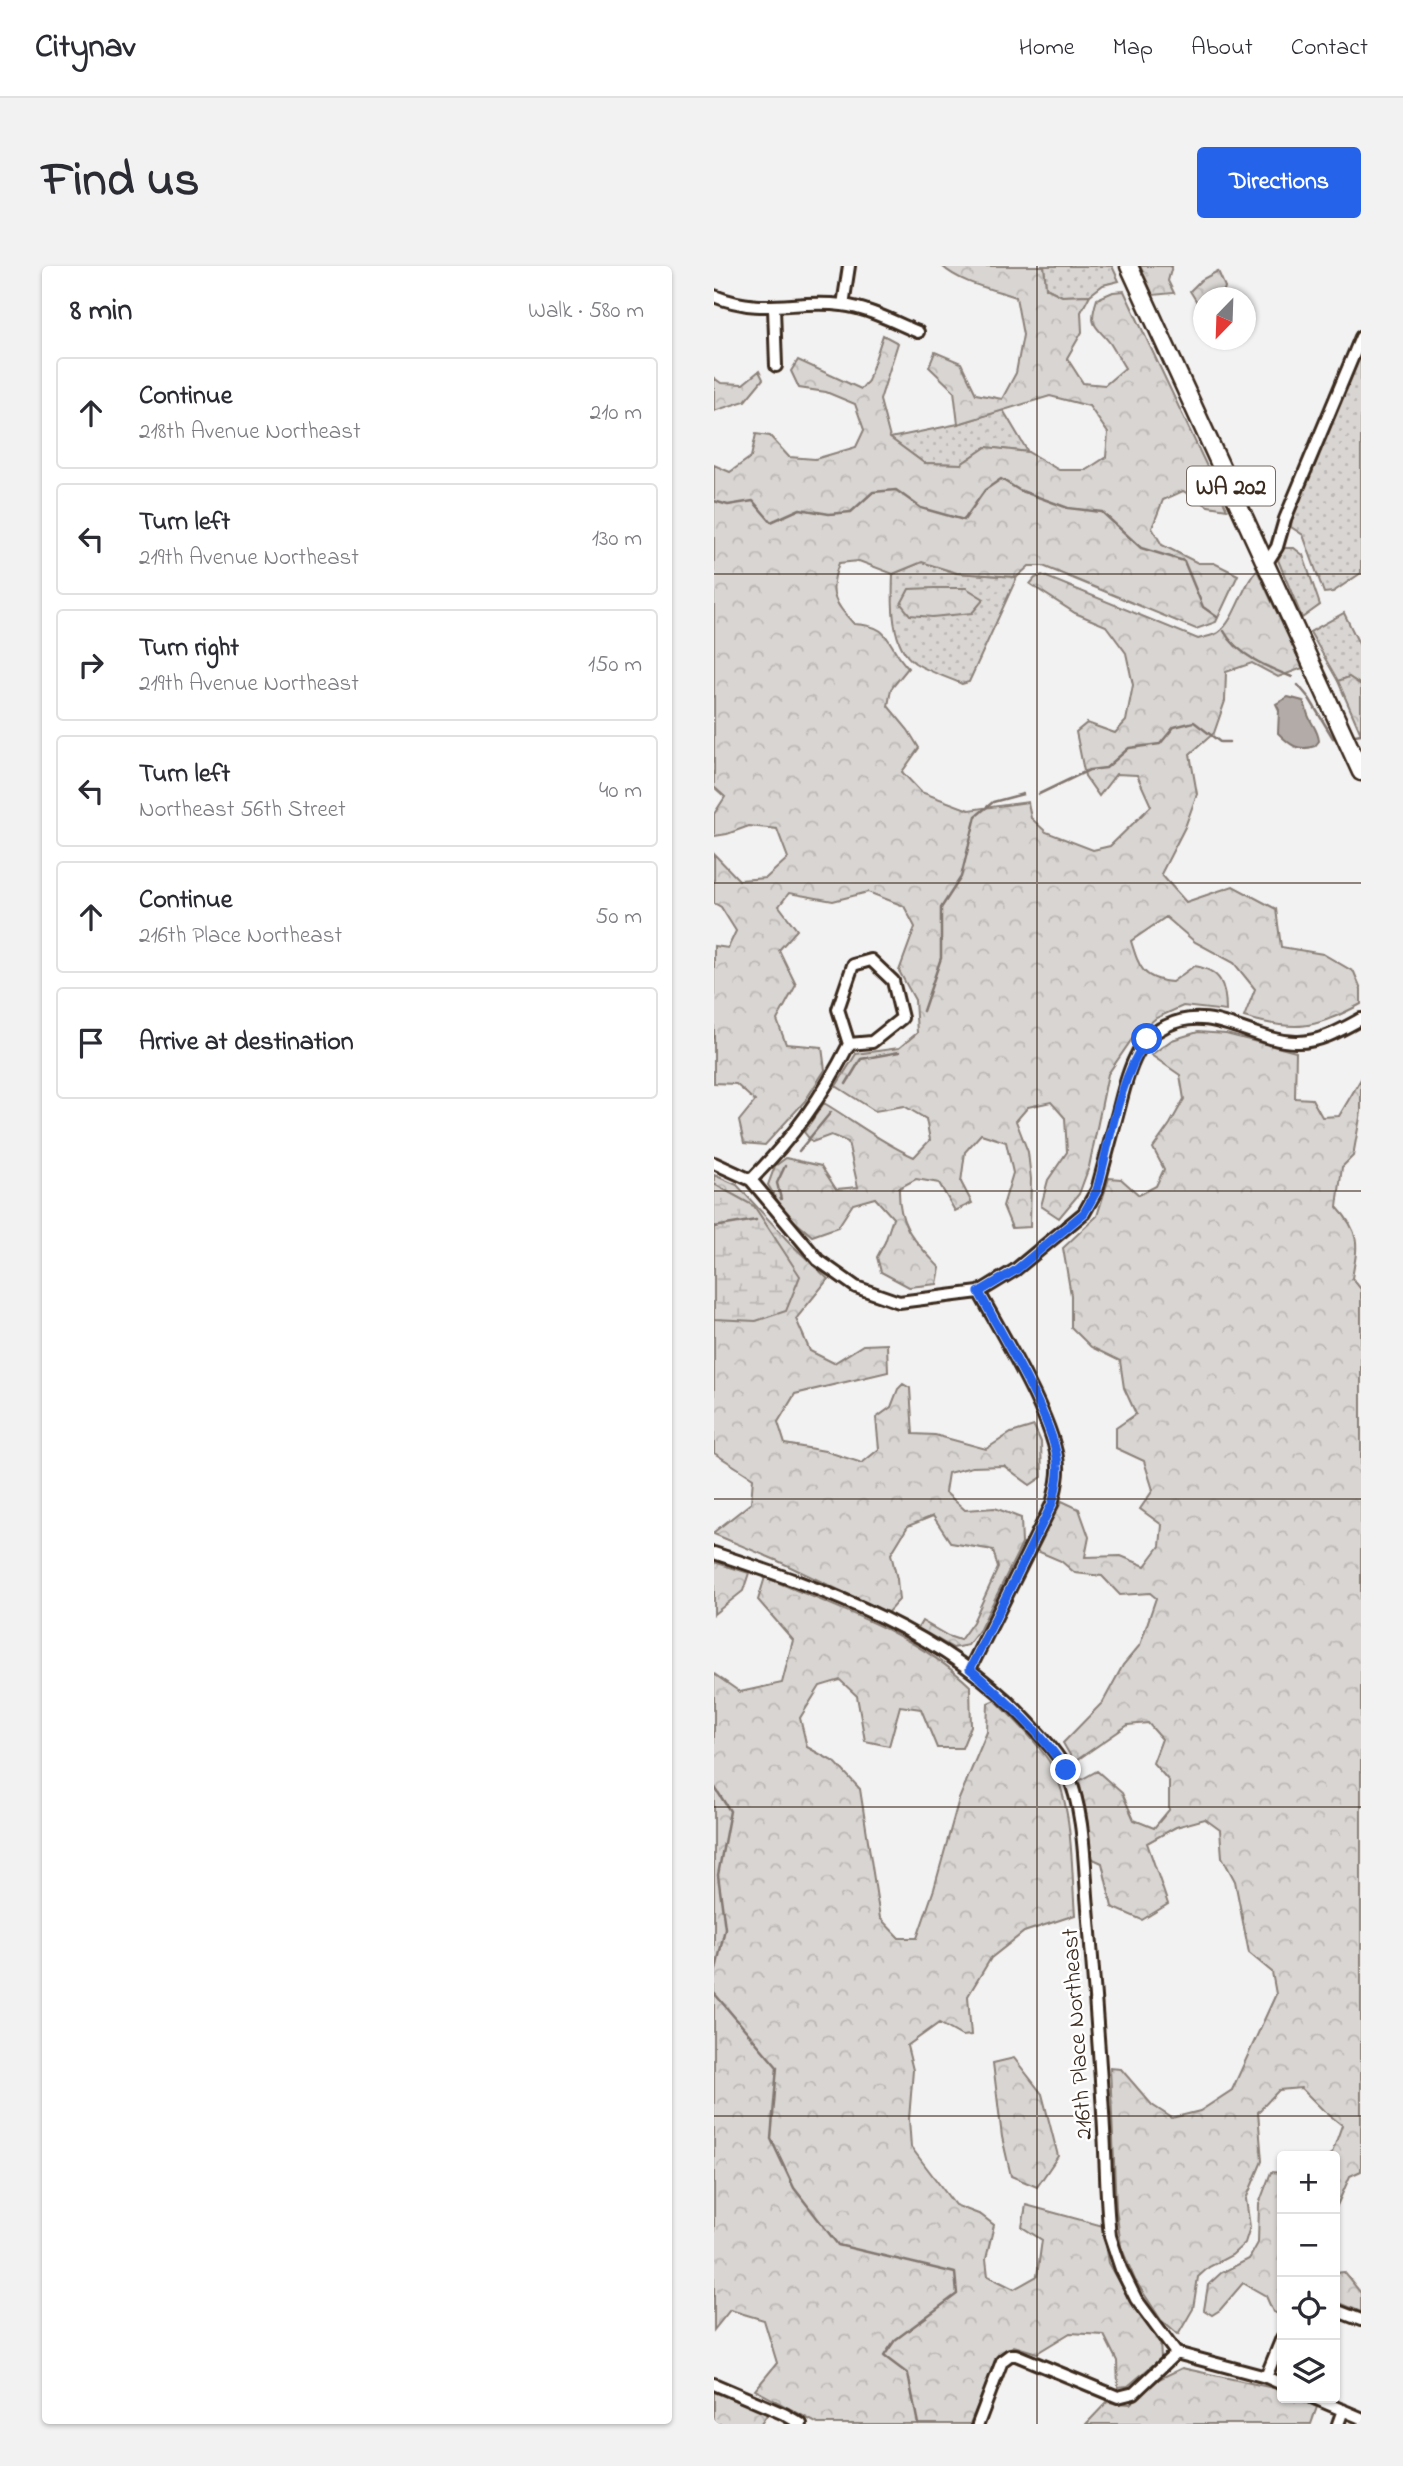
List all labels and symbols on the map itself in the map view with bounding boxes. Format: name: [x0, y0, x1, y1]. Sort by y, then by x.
north arrow: [1193, 287, 1256, 350]
road number: WA 202: [1187, 466, 1275, 506]
route start: [1131, 1023, 1162, 1054]
route end: [1050, 1754, 1081, 1785]
street label: 216th Place Northeast: [1054, 1927, 1103, 2141]

